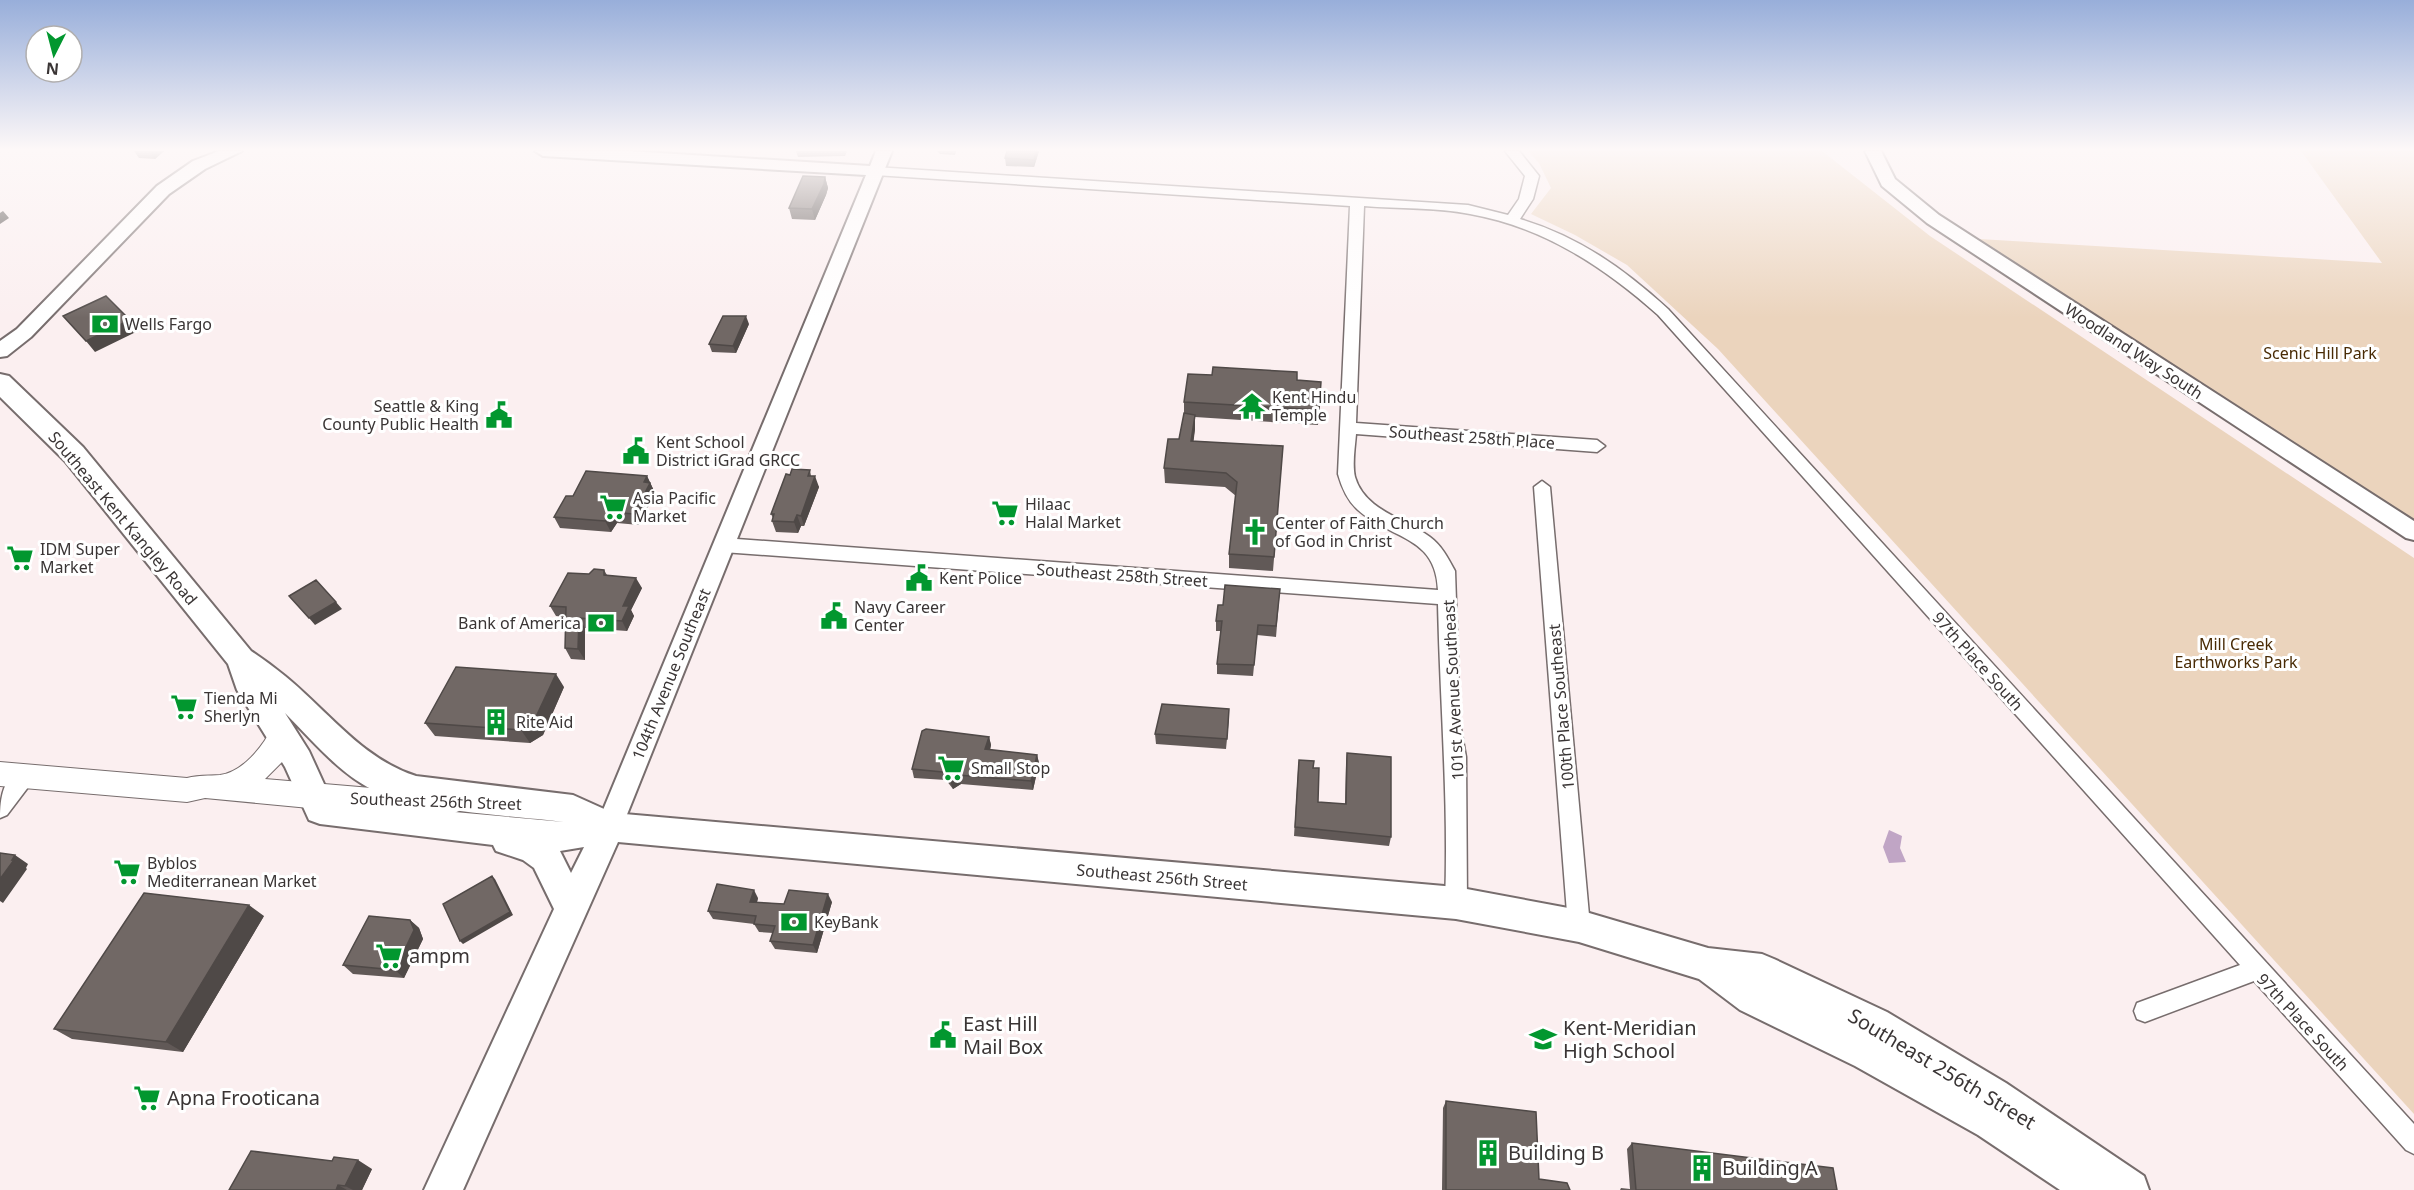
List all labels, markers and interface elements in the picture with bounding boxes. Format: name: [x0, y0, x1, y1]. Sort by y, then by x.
north arrow: [24, 24, 84, 84]
text: N: [45, 57, 60, 81]
street label: Woodland Way South: [2061, 298, 2207, 404]
bank icon: Wells Fargo: [90, 309, 120, 339]
place label: Wells Fargo: [125, 313, 212, 335]
park label: Scenic Hill Park: [2263, 342, 2377, 364]
place label: Kent Hindu Temple: [1272, 386, 1356, 426]
temple icon: Kent Hindu Temple: [1237, 391, 1267, 421]
place label: Seattle & King County Public Health: [322, 395, 479, 435]
public building icon: Seattle & King County Public Health: [484, 400, 514, 430]
street label: Southeast 258th Place: [1388, 420, 1556, 454]
street label: Southeast Kent Kangley Road: [44, 426, 202, 610]
place label: Kent School District iGrad GRCC: [656, 431, 800, 471]
public building icon: Kent School District iGrad GRCC: [621, 436, 651, 466]
place label: Asia Pacific Market: [633, 487, 716, 527]
supermarket icon: Asia Pacific Market: [598, 492, 628, 522]
place label: Hilaac Halal Market: [1025, 493, 1121, 533]
supermarket icon: Hilaac Halal Market: [990, 498, 1020, 528]
place label: Center of Faith Church of God in Christ: [1275, 512, 1444, 552]
church icon: Center of Faith Church of God in Christ: [1240, 517, 1270, 547]
place label: IDM Super Market: [40, 538, 120, 578]
supermarket icon: IDM Super Market: [5, 543, 35, 573]
street label: Southeast 258th Street: [1036, 558, 1209, 592]
public building icon: Kent Police: [904, 563, 934, 593]
place label: Kent Police: [939, 567, 1022, 589]
street label: 104th Avenue Southeast: [627, 585, 716, 763]
place label: Navy Career Center: [854, 596, 946, 636]
street label: 101st Avenue Southeast: [1437, 599, 1469, 781]
public building icon: Navy Career Center: [819, 601, 849, 631]
street label: 97th Place South: [1928, 607, 2028, 715]
bank icon: Bank of America: [586, 608, 616, 638]
place label: Bank of America: [458, 612, 581, 634]
street label: 100th Place Southeast: [1543, 623, 1579, 791]
park label: Mill Creek Earthworks Park: [2174, 633, 2298, 673]
place label: Tienda Mi Sherlyn: [204, 687, 278, 727]
supermarket icon: Tienda Mi Sherlyn: [169, 692, 199, 722]
building icon: Rite Aid: [481, 707, 511, 737]
place label: Rite Aid: [516, 711, 573, 733]
supermarket icon: Small Stop: [936, 753, 966, 783]
place label: Small Stop: [971, 757, 1050, 779]
street label: Southeast 256th Street: [350, 787, 522, 815]
place label: Byblos Mediterranean Market: [147, 852, 317, 892]
supermarket icon: Byblos Mediterranean Market: [112, 857, 142, 887]
street label: Southeast 256th Street: [1076, 859, 1249, 895]
bank icon: KeyBank: [779, 907, 809, 937]
place label: KeyBank: [814, 911, 879, 933]
supermarket icon: ampm: [374, 941, 404, 971]
place label: ampm: [409, 942, 470, 969]
street label: 97th Place South: [2252, 968, 2354, 1076]
street label: Southeast 256th Street: [1843, 1002, 2041, 1135]
place label: East Hill Mail Box: [963, 1010, 1044, 1060]
place label: Kent-Meridian High School: [1563, 1014, 1697, 1064]
public building icon: East Hill Mail Box: [928, 1020, 958, 1050]
school or university icon: Kent-Meridian High School: [1528, 1024, 1558, 1054]
supermarket icon: Apna Frooticana: [132, 1083, 162, 1113]
place label: Apna Frooticana: [167, 1084, 320, 1111]
building icon: Building B: [1473, 1138, 1503, 1168]
place label: Building B: [1508, 1139, 1604, 1166]
building icon: Building A: [1687, 1153, 1717, 1183]
place label: Building A: [1722, 1154, 1818, 1181]

